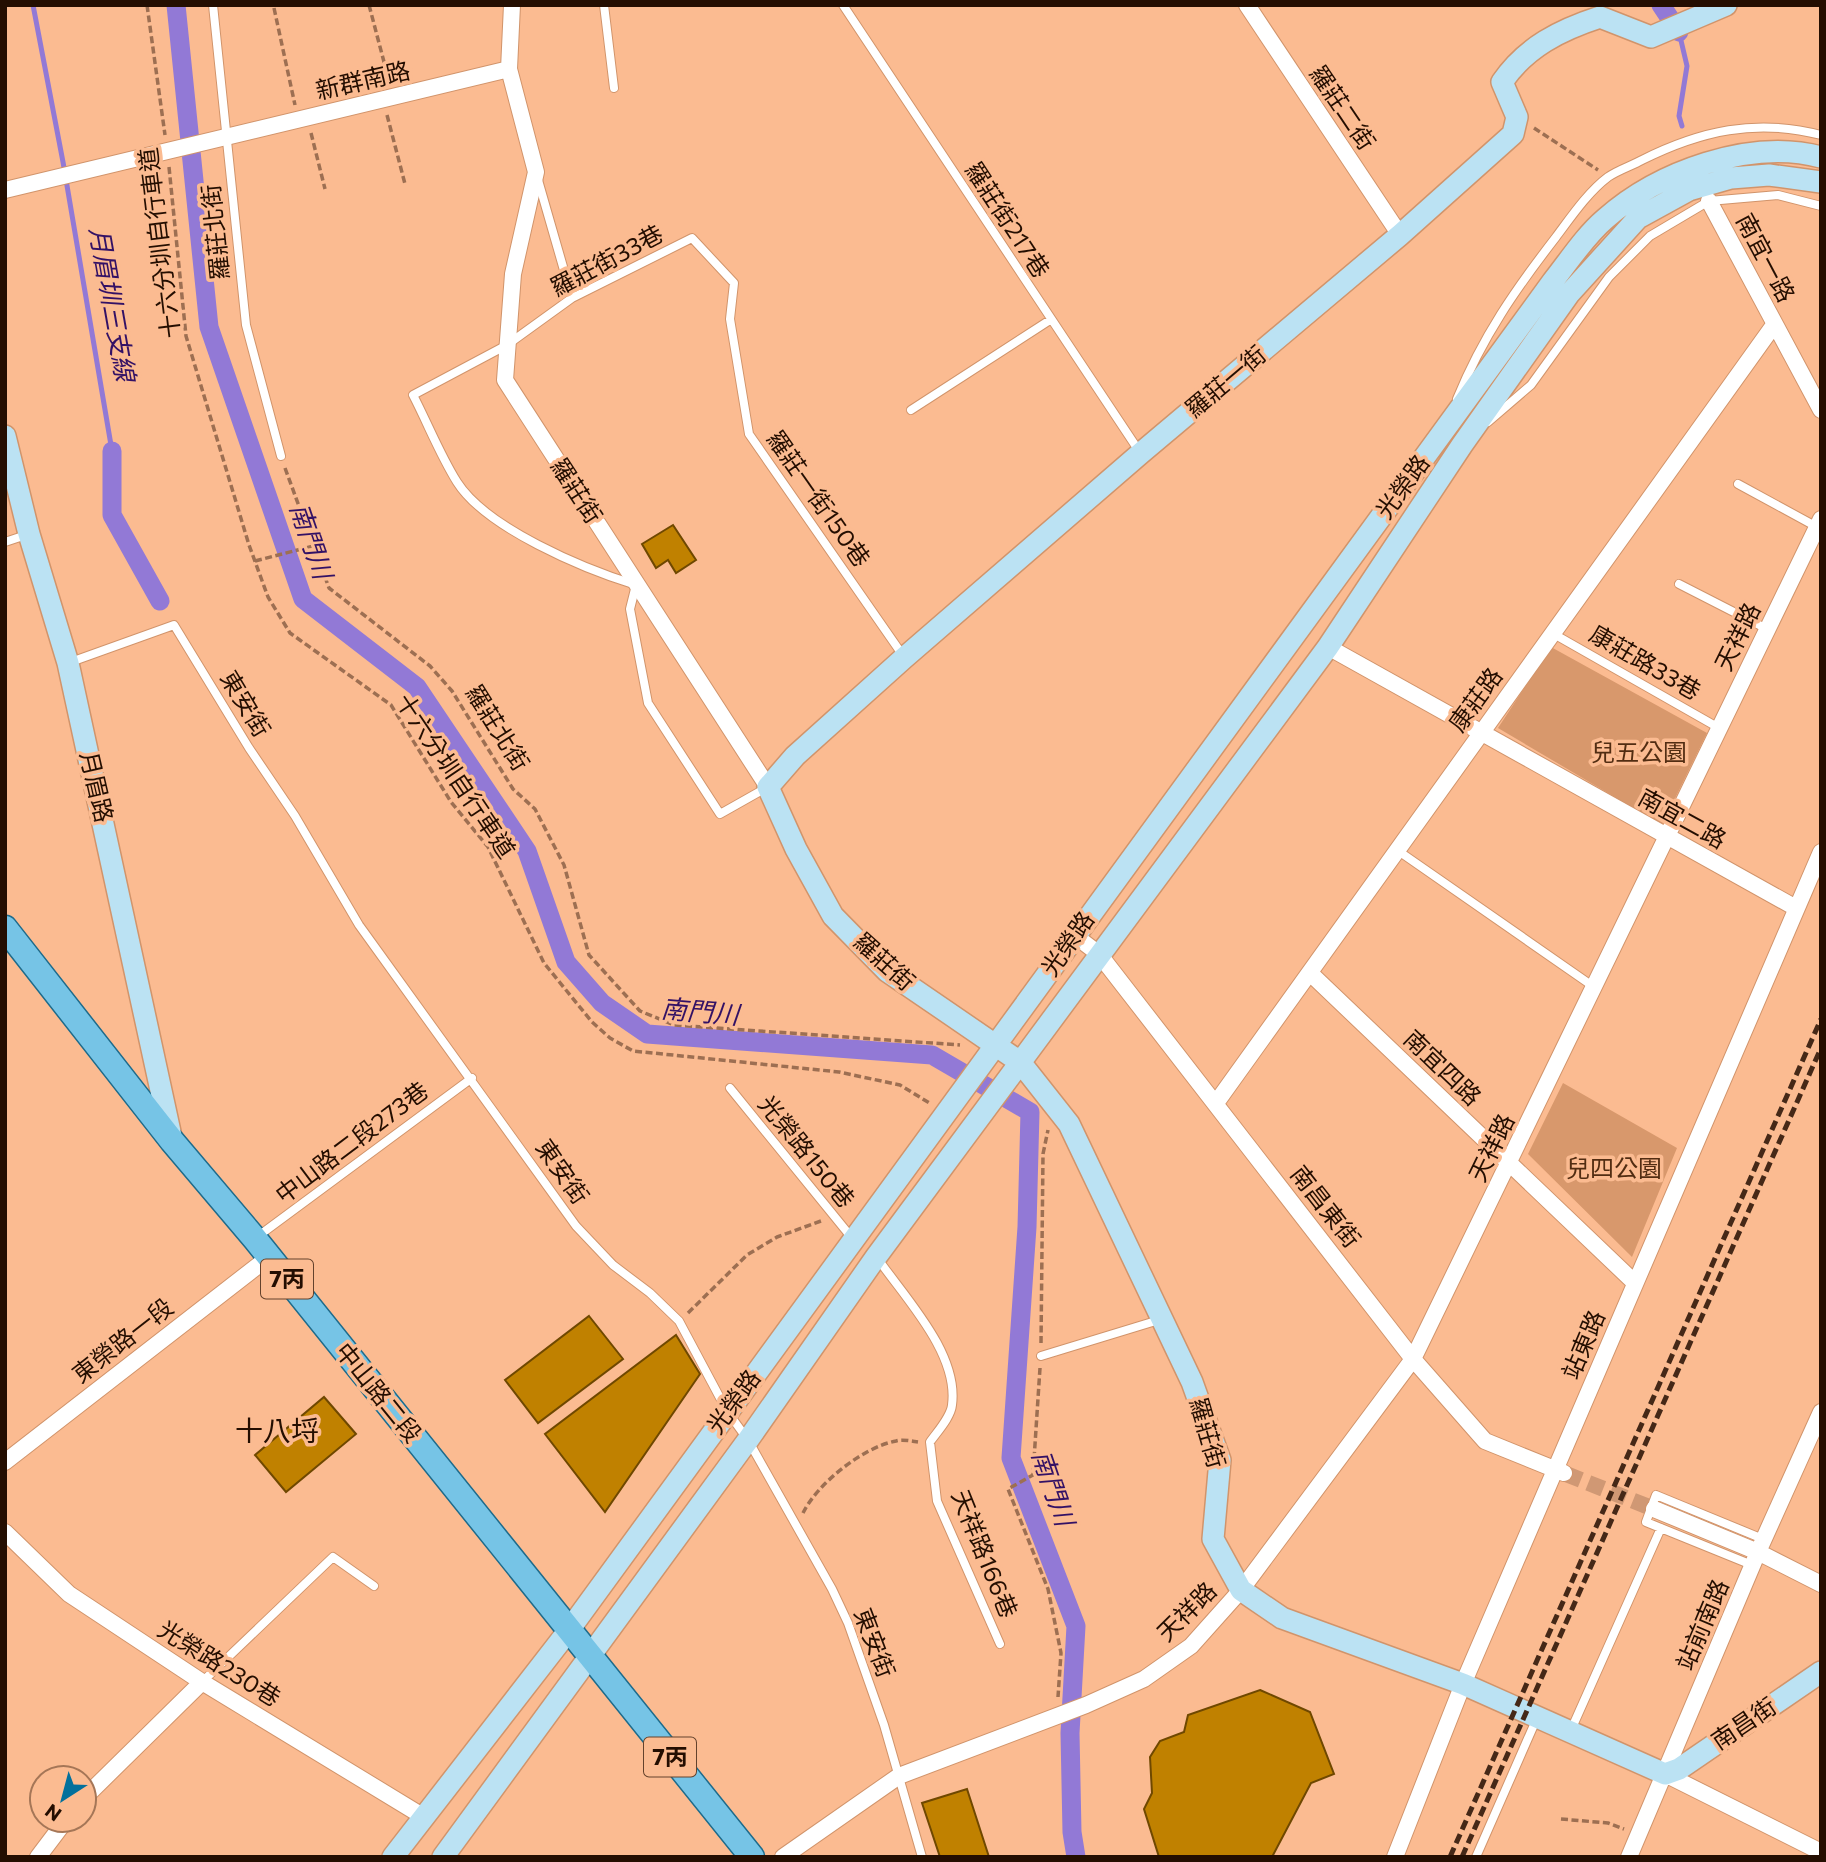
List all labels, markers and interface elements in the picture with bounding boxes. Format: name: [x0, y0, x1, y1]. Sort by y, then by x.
street label: 新群南路: [313, 55, 413, 104]
street label: 羅莊二街: [1304, 59, 1382, 155]
street label: 十六分圳自行車道: [132, 146, 185, 340]
street label: 羅莊街217巷: [960, 156, 1056, 283]
street label: 羅莊北街: [195, 183, 234, 281]
street label: 南宜一路: [1731, 208, 1802, 306]
street label: 羅莊街33巷: [545, 218, 668, 301]
water label: 月眉圳三支線: [85, 224, 143, 386]
street label: 羅莊一街: [1179, 339, 1271, 423]
street label: 羅莊一街150巷: [762, 424, 877, 572]
street label: 光榮路: [1369, 448, 1435, 524]
street label: 羅莊街: [545, 452, 609, 528]
water label: 南門川: [285, 499, 341, 585]
street label: 天祥路: [1708, 598, 1765, 675]
street label: 康莊路33巷: [1585, 618, 1706, 705]
street label: 康莊路: [1442, 661, 1508, 737]
street label: 東安街: [215, 665, 277, 742]
street label: 羅莊北街: [461, 679, 536, 776]
street label: 十六分圳自行車道: [391, 687, 522, 863]
park label: 兒五公園: [1591, 737, 1687, 766]
street label: 月眉路: [75, 748, 120, 825]
street label: 南宜二路: [1634, 782, 1732, 854]
street label: 光榮路: [1034, 905, 1099, 981]
street label: 羅莊街: [849, 926, 921, 996]
water label: 南門川: [660, 992, 743, 1030]
street label: 南宜四路: [1398, 1023, 1488, 1111]
street label: 中山路二段273巷: [269, 1075, 433, 1209]
street label: 光榮路150巷: [753, 1089, 861, 1213]
street label: 天祥路: [1462, 1109, 1519, 1186]
street label: 東安街: [531, 1133, 596, 1209]
park label: 兒四公園: [1566, 1153, 1662, 1182]
street label: 南昌東街: [1285, 1159, 1367, 1253]
road number: 7丙: [261, 1260, 313, 1298]
street label: 東榮路一段: [66, 1291, 178, 1388]
street label: 站東路: [1555, 1306, 1610, 1383]
street label: 中山路二段: [330, 1336, 428, 1448]
street label: 光榮路: [700, 1363, 766, 1439]
street label: 羅莊街: [1185, 1394, 1232, 1471]
district label: 十八埒: [235, 1413, 319, 1447]
water label: 南門川: [1027, 1446, 1083, 1532]
street label: 天祥路166巷: [947, 1485, 1024, 1622]
street label: 天祥路: [1150, 1575, 1222, 1647]
street label: 站前南路: [1670, 1575, 1734, 1674]
street label: 東安街: [849, 1604, 902, 1681]
street label: 光榮路230巷: [153, 1614, 286, 1712]
street label: 南昌街: [1705, 1691, 1781, 1755]
road number: 7丙: [644, 1738, 696, 1776]
north arrow: [28, 1764, 98, 1834]
text: N: [40, 1800, 65, 1827]

